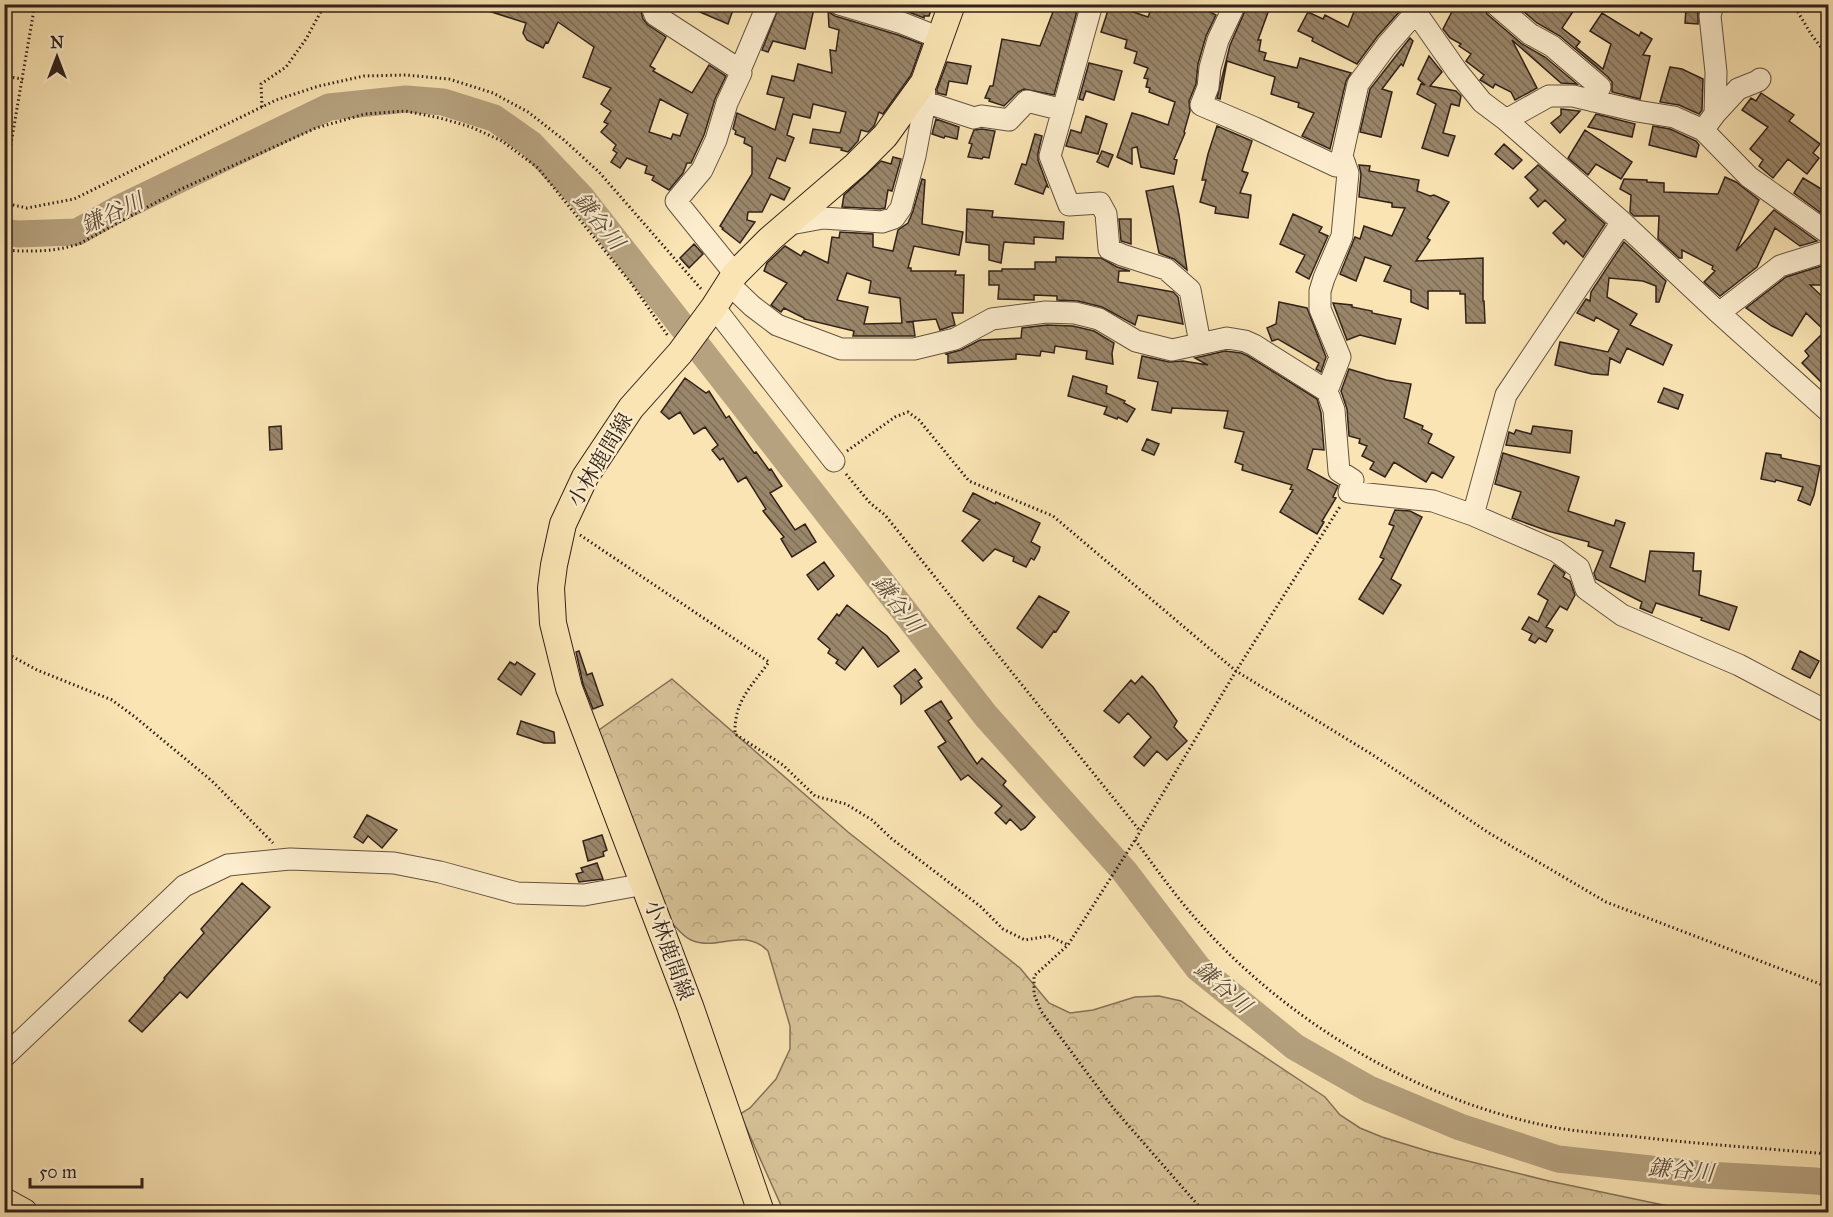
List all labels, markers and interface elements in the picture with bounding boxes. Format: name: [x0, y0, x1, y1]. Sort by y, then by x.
north arrow: [27, 27, 87, 87]
text: N: [50, 33, 64, 52]
water label: 鎌谷川: [76, 186, 149, 239]
water label: 鎌谷川: [568, 187, 632, 257]
street label: 小林鹿間線: [562, 408, 638, 512]
water label: 鎌谷川: [867, 570, 930, 640]
street label: 小林鹿間線: [639, 896, 699, 1004]
water label: 鎌谷川: [1189, 955, 1258, 1020]
scale bar: [30, 1151, 142, 1189]
water label: 鎌谷川: [1647, 1154, 1717, 1186]
text: 50 m: [39, 1161, 77, 1183]

